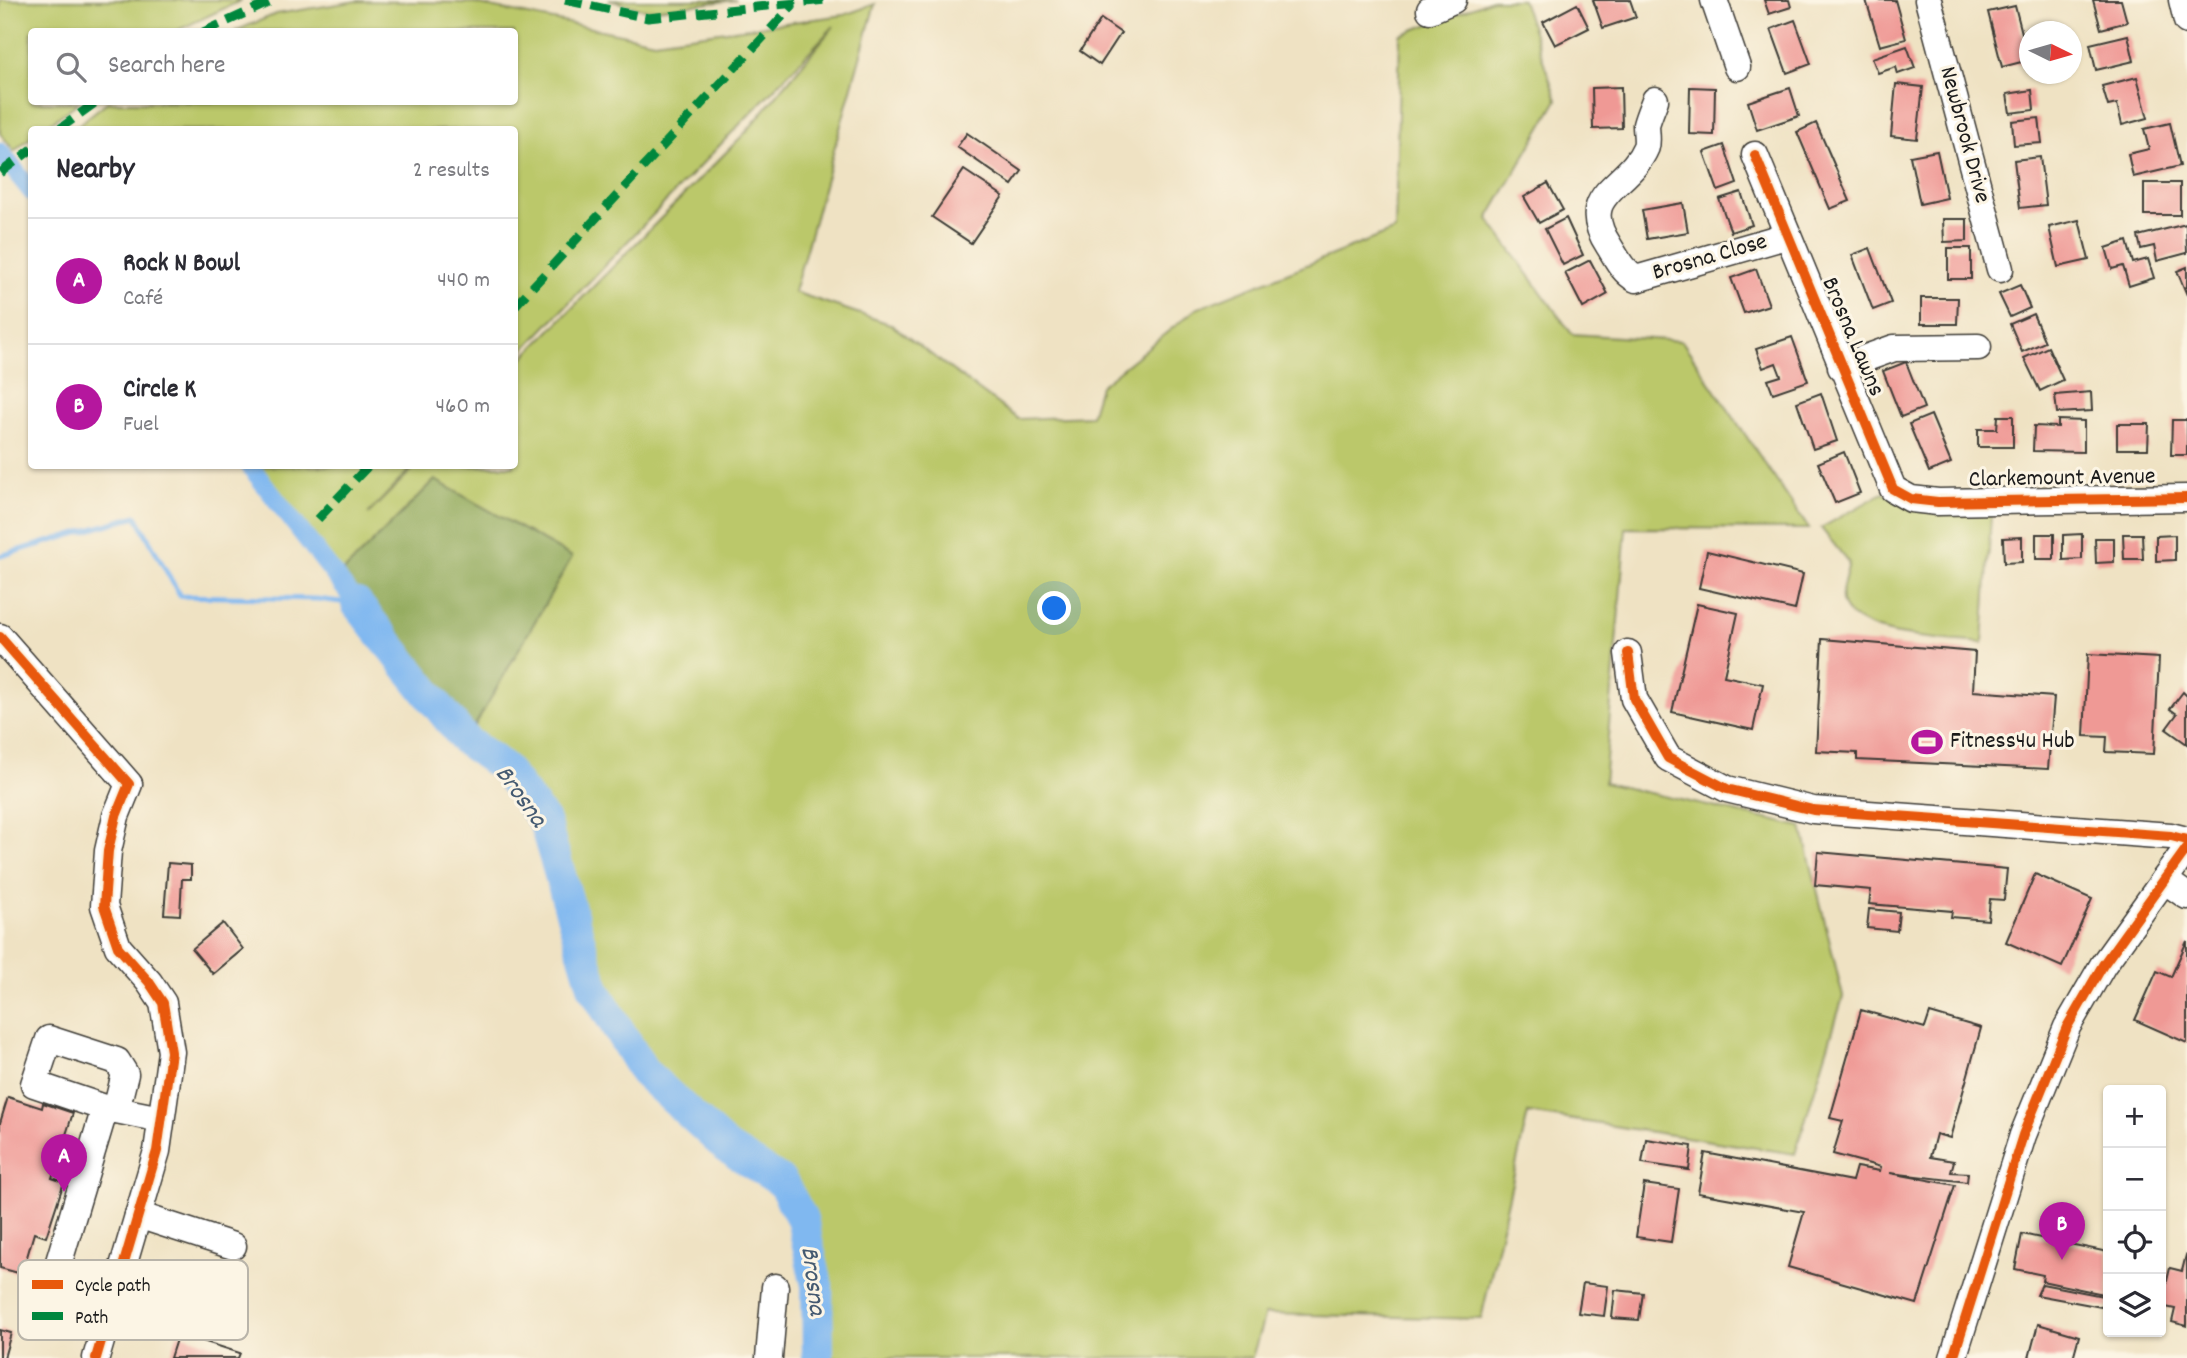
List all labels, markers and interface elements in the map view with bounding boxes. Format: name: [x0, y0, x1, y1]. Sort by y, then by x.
north arrow: [2019, 21, 2082, 84]
search box: [28, 28, 518, 105]
icon: search: [52, 48, 90, 86]
text: Search here: [108, 48, 226, 85]
street label: Newbrook Drive: [1929, 63, 1999, 207]
text: Nearby: [56, 150, 134, 193]
text: 2 results: [413, 155, 490, 188]
street label: Brosna Close: [1649, 225, 1771, 291]
text: Rock N Bowl: [123, 246, 240, 283]
text: A: [73, 265, 85, 298]
text: 440 m: [437, 265, 490, 298]
street label: Brosna Lawns: [1812, 272, 1892, 402]
text: Café: [123, 283, 163, 316]
text: Circle K: [123, 372, 196, 409]
text: B: [74, 391, 84, 424]
text: 460 m: [436, 391, 490, 424]
text: Fuel: [123, 409, 159, 442]
street label: Clarkemount Avenue: [1968, 460, 2156, 498]
your location: [1037, 591, 1071, 625]
sports icon: Fitness4u Hub: [1910, 725, 1944, 759]
place label: Fitness4u Hub: [1950, 725, 2075, 759]
water label: Brosna: [485, 758, 556, 837]
map controls: [2103, 1085, 2166, 1337]
button: +: [2103, 1085, 2166, 1148]
pin: A: [41, 1134, 87, 1192]
button: −: [2103, 1148, 2166, 1211]
pin: B: [2039, 1202, 2085, 1260]
button: locate: [2103, 1211, 2166, 1274]
water label: Brosna: [789, 1245, 835, 1319]
legend: [18, 1260, 248, 1340]
text: Cycle path: [75, 1274, 150, 1301]
button: layers: [2103, 1274, 2166, 1337]
text: Path: [75, 1306, 108, 1333]

